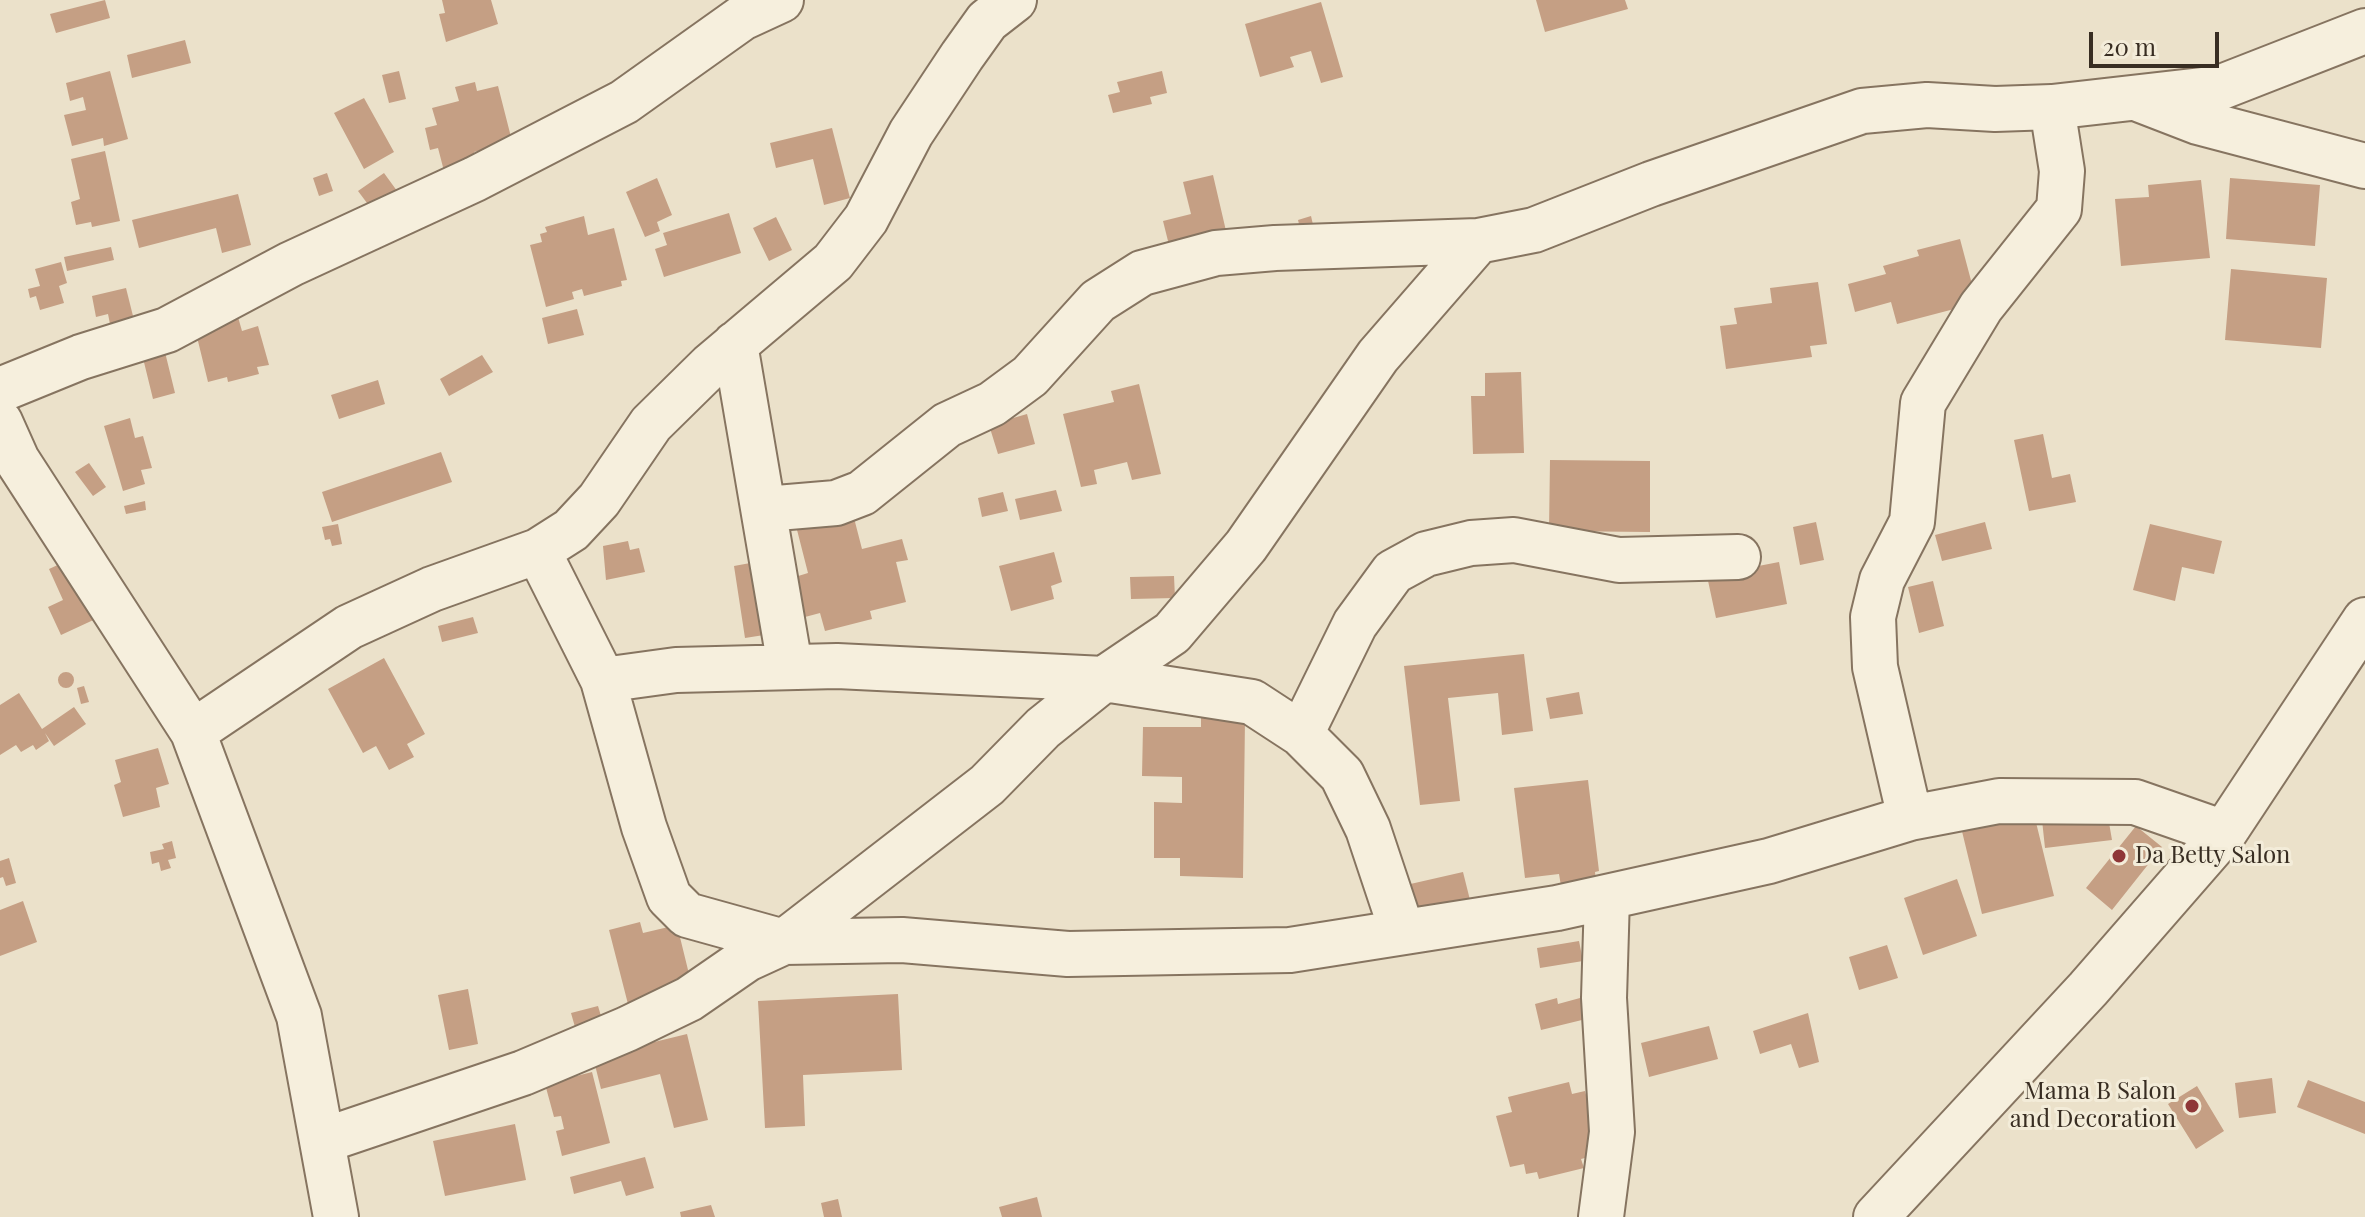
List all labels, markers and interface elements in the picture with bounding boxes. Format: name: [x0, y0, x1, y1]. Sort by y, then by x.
scale bar: [2093, 16, 2223, 66]
text: 20 m: [2103, 30, 2156, 62]
place label: Da Betty Salon: [2135, 842, 2290, 870]
marker: Da Betty Salon: [2110, 847, 2128, 865]
place label: Mama B Salon and Decoration: [2010, 1078, 2176, 1134]
marker: Mama B Salon and Decoration: [2183, 1097, 2201, 1115]

